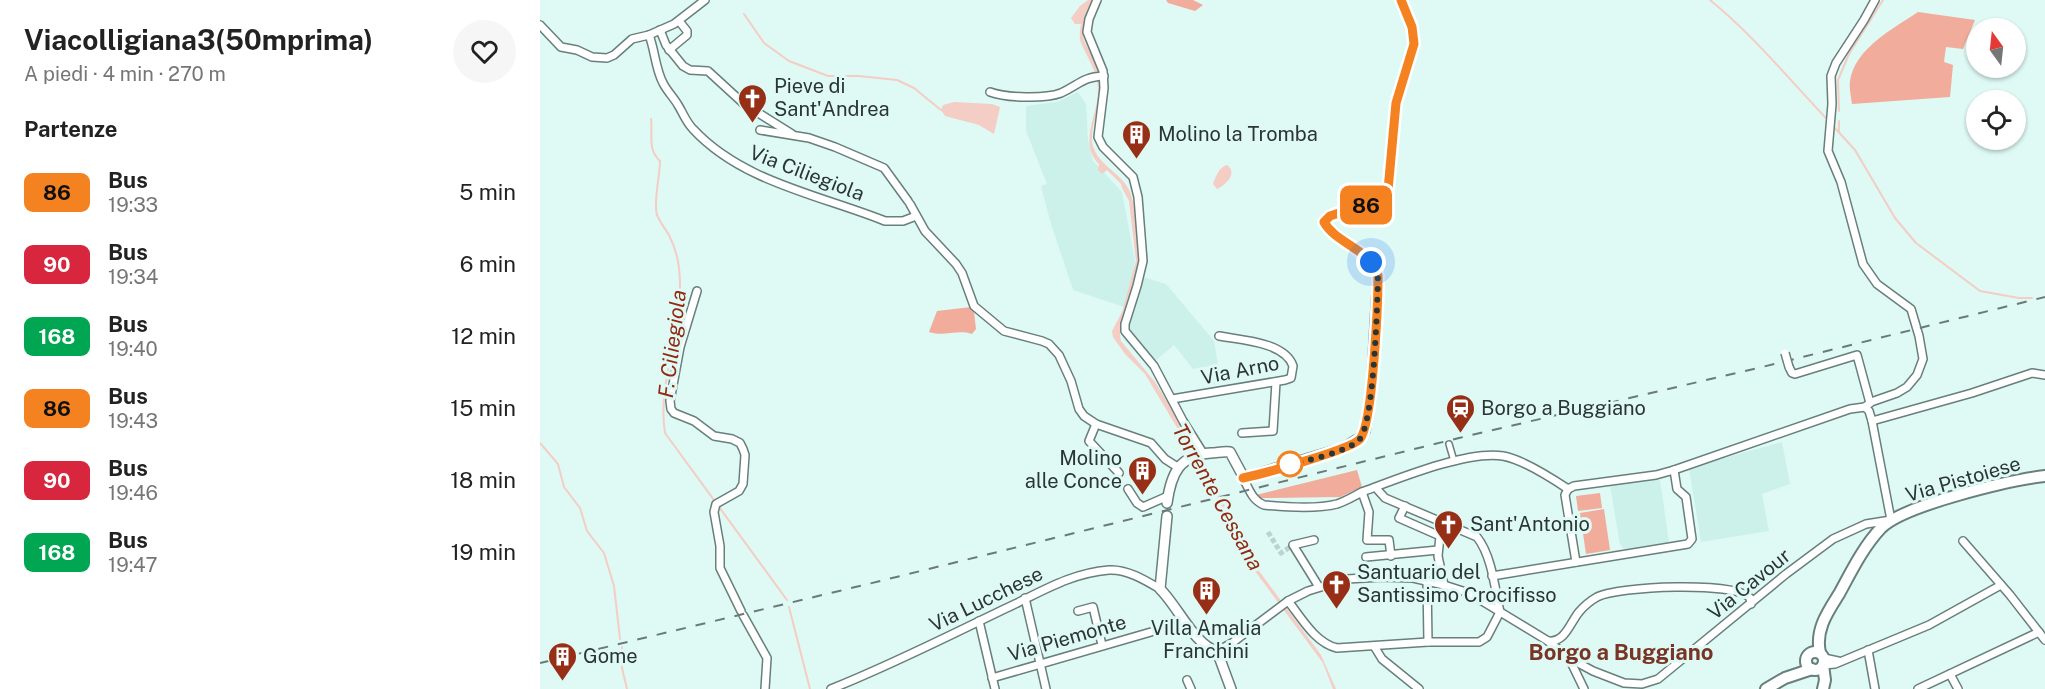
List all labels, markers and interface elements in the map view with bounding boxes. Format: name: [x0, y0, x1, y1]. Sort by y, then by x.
north arrow: [1966, 18, 2026, 78]
map controls: [1966, 18, 2026, 150]
button: heart: [453, 20, 516, 83]
text: Viacolligiana3(50mprima): [24, 23, 373, 56]
text: A piedi · 4 min · 270 m: [24, 62, 226, 86]
place label: Pieve di Sant'Andrea: [774, 74, 890, 121]
church icon: Pieve di Sant'Andrea: [737, 82, 769, 124]
button: locate: [1966, 90, 2026, 150]
text: Partenze: [24, 116, 117, 142]
building icon: Molino la Tromba: [1121, 118, 1153, 160]
place label: Molino la Tromba: [1158, 122, 1318, 146]
street label: Via Ciliegiola: [746, 140, 868, 206]
text: Bus: [108, 167, 148, 193]
text: 5 min: [459, 179, 516, 205]
text: 86: [43, 180, 71, 205]
line badge: 86: [1339, 186, 1393, 224]
text: 19:33: [108, 193, 158, 217]
text: 86: [1352, 193, 1380, 218]
text: Bus: [108, 239, 148, 265]
your location: [1356, 247, 1386, 277]
text: 6 min: [460, 251, 516, 277]
text: 90: [43, 252, 71, 277]
text: 19:34: [108, 265, 158, 289]
water label: F. Ciliegiola: [653, 289, 691, 399]
text: Bus: [108, 311, 148, 337]
text: 12 min: [451, 323, 516, 349]
text: 168: [39, 324, 75, 349]
text: 19:40: [108, 337, 158, 361]
street label: Via Arno: [1199, 351, 1281, 389]
text: Bus: [108, 383, 148, 409]
station icon: Borgo a Buggiano: [1444, 392, 1476, 434]
text: 15 min: [450, 395, 516, 421]
text: 86: [43, 396, 71, 421]
place label: Borgo a Buggiano: [1481, 396, 1646, 420]
text: 19:43: [108, 409, 158, 433]
water label: Torrente Cessana: [1167, 419, 1269, 575]
place label: Molino alle Conce: [1025, 446, 1122, 493]
unlabelled marker: [1277, 451, 1303, 477]
street label: Via Pistoiese: [1903, 451, 2023, 507]
building icon: Molino alle Conce: [1127, 454, 1159, 496]
text: Bus: [108, 455, 148, 481]
text: 18 min: [450, 467, 516, 493]
text: 90: [43, 468, 71, 493]
text: 19:46: [108, 481, 158, 505]
church icon: Sant'Antonio: [1433, 508, 1465, 550]
place label: Sant'Antonio: [1470, 512, 1590, 536]
text: Bus: [108, 527, 148, 553]
text: 19 min: [451, 539, 516, 565]
text: 168: [39, 540, 75, 565]
street label: Via Cavour: [1703, 543, 1795, 625]
text: 19:47: [108, 553, 158, 577]
place label: Santuario del Santissimo Crocifisso: [1357, 560, 1557, 607]
street label: Via Lucchese: [925, 561, 1047, 637]
church icon: Santuario del Santissimo Crocifisso: [1320, 568, 1352, 610]
building icon: Villa Amalia Franchini: [1190, 574, 1222, 616]
street label: Via Piemonte: [1005, 610, 1129, 666]
place label: Villa Amalia Franchini: [1151, 616, 1261, 663]
district label: Borgo a Buggiano: [1529, 639, 1713, 665]
building icon: Gome: [546, 640, 578, 682]
place label: Gome: [583, 644, 638, 668]

